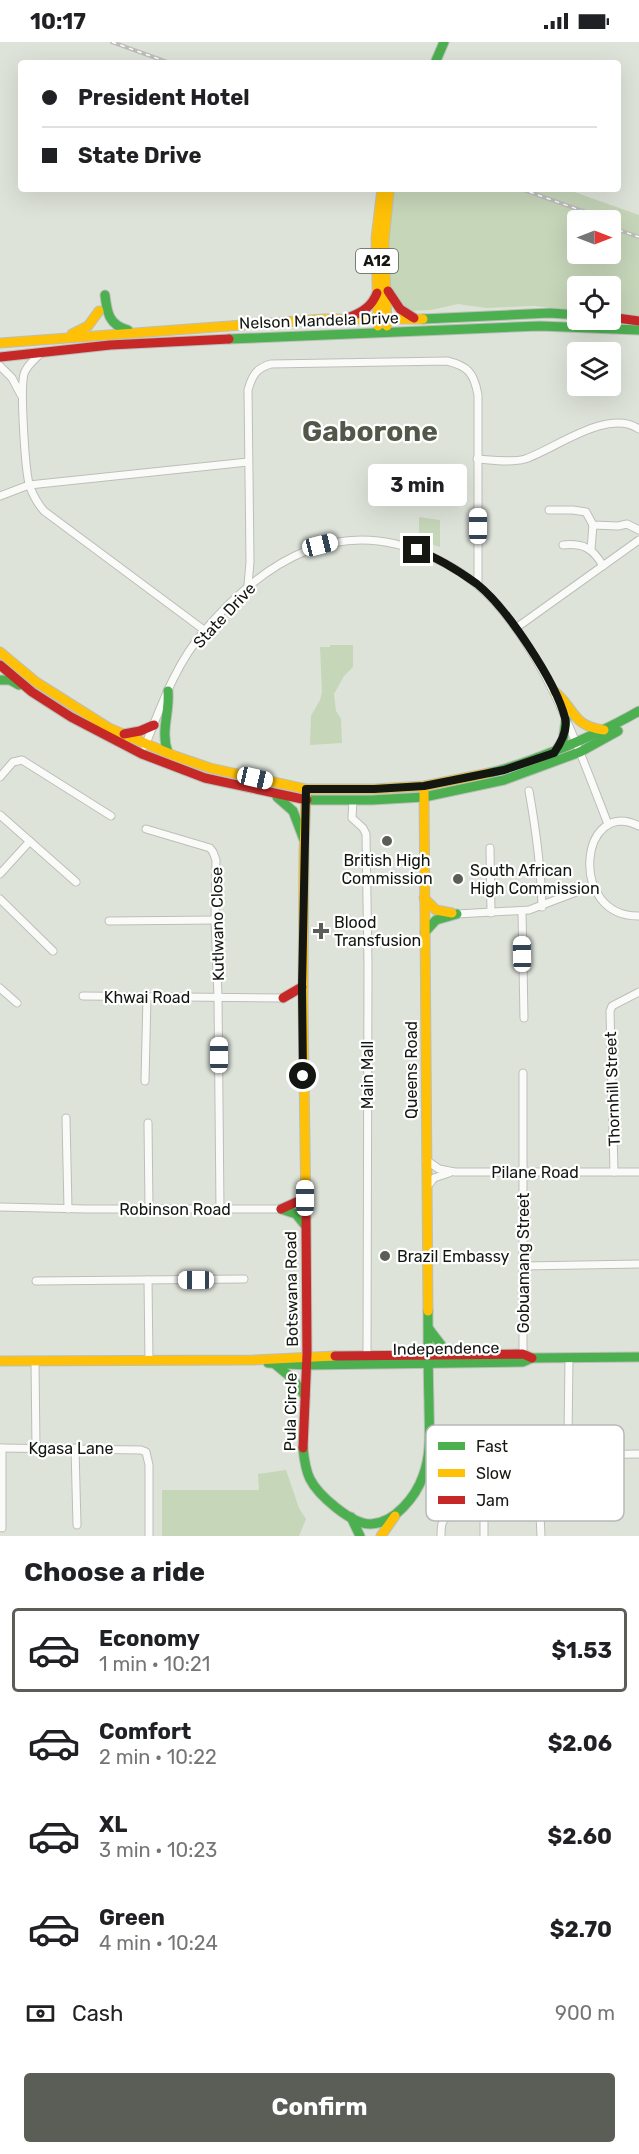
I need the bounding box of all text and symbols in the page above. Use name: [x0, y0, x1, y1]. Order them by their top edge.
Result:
text: 10:17: [30, 8, 86, 35]
text: President Hotel: [78, 84, 250, 111]
text: State Drive: [78, 142, 202, 169]
north arrow: [567, 210, 621, 264]
map controls: [567, 210, 621, 396]
road number: A12: [356, 249, 398, 273]
button: locate: [567, 276, 621, 330]
street label: Nelson Mandela Drive: [239, 308, 399, 333]
button: layers: [567, 342, 621, 396]
district label: Gaborone: [302, 415, 438, 448]
callout: 3 min: [368, 463, 466, 505]
text: 3 min: [390, 473, 445, 497]
car: [469, 508, 487, 544]
car: [300, 532, 340, 558]
route end: [403, 536, 430, 563]
street label: State Drive: [189, 579, 260, 652]
car: [235, 765, 275, 791]
marker: British High Commission: [380, 834, 394, 848]
place label: British High Commission: [341, 851, 433, 888]
place label: South African High Commission: [470, 861, 600, 898]
street label: Kutlwano Close: [207, 867, 228, 981]
marker: South African High Commission: [451, 872, 465, 886]
place label: Blood Transfusion: [334, 913, 421, 950]
marker: Blood Transfusion: [312, 922, 330, 940]
car: [513, 936, 531, 972]
street label: Khwai Road: [104, 988, 190, 1007]
street label: Queens Road: [402, 1021, 421, 1119]
street label: Thornhill Street: [601, 1031, 624, 1147]
car: [210, 1037, 228, 1073]
street label: Main Mall: [358, 1041, 377, 1109]
route start: [289, 1062, 316, 1089]
street label: Pilane Road: [491, 1163, 579, 1182]
car: [296, 1180, 314, 1216]
street label: Gobuamang Street: [514, 1193, 533, 1333]
street label: Robinson Road: [119, 1200, 231, 1219]
street label: Botswana Road: [281, 1231, 302, 1347]
place label: Brazil Embassy: [397, 1247, 510, 1266]
marker: Brazil Embassy: [378, 1249, 392, 1263]
car: [178, 1271, 214, 1289]
street label: Independence: [392, 1338, 500, 1359]
street label: Pula Circle: [280, 1372, 301, 1452]
legend: [426, 1425, 624, 1521]
text: Fast: [476, 1437, 508, 1456]
street label: Kgasa Lane: [29, 1439, 113, 1458]
text: Slow: [476, 1464, 512, 1483]
text: Jam: [476, 1491, 509, 1510]
text: Choose a ride: [24, 1556, 205, 1588]
icon: car: [27, 1623, 81, 1677]
text: Economy: [99, 1625, 200, 1652]
text: $1.53: [551, 1637, 612, 1664]
text: 1 min · 10:21: [99, 1652, 210, 1676]
icon: car: [27, 1716, 81, 1770]
text: Comfort: [99, 1718, 191, 1745]
text: $2.06: [548, 1730, 612, 1757]
text: 2 min · 10:22: [99, 1745, 217, 1769]
icon: car: [27, 1809, 81, 1863]
text: XL: [99, 1811, 127, 1838]
text: $2.60: [548, 1823, 612, 1850]
text: 3 min · 10:23: [99, 1838, 217, 1862]
icon: car: [27, 1902, 81, 1956]
text: Green: [99, 1904, 165, 1931]
text: $2.70: [550, 1916, 612, 1943]
text: 4 min · 10:24: [99, 1931, 218, 1955]
icon: cash: [24, 1997, 57, 2030]
text: Cash: [72, 2000, 123, 2027]
text: 900 m: [555, 2001, 615, 2025]
button: Confirm: [24, 2073, 615, 2142]

